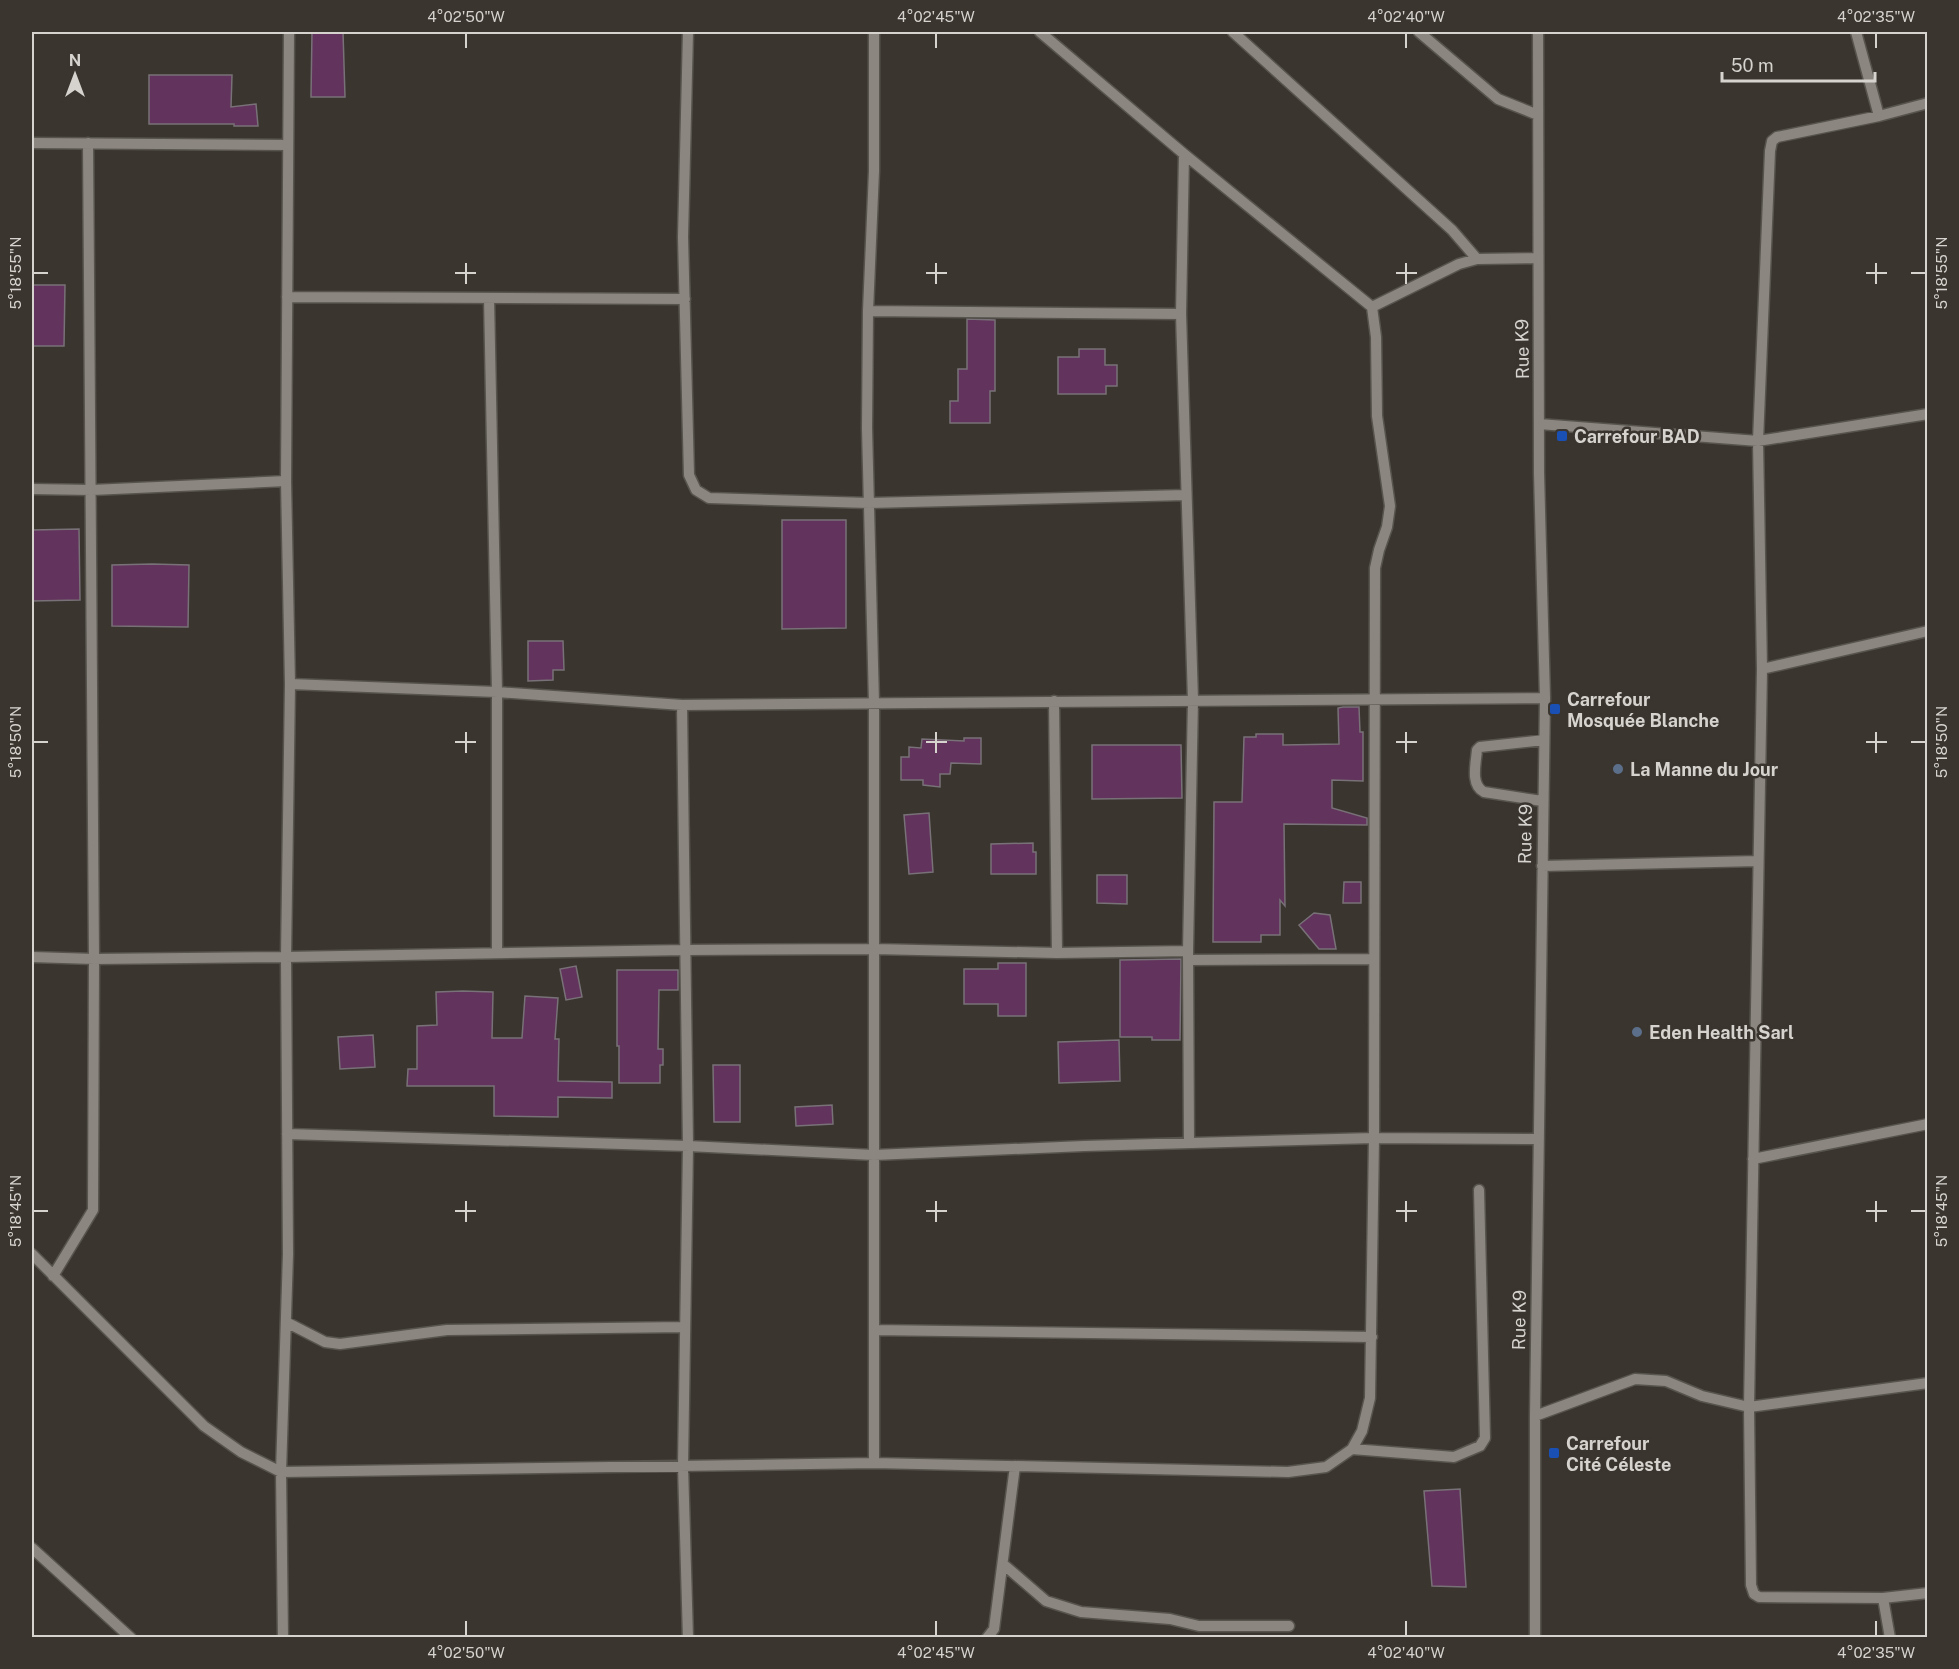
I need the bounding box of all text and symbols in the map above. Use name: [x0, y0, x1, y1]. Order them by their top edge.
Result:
text: 4°02'50"W: [427, 8, 505, 25]
text: 4°02'45"W: [897, 8, 975, 25]
text: 4°02'40"W: [1367, 8, 1445, 25]
text: 4°02'35"W: [1837, 8, 1915, 25]
north arrow: [45, 45, 105, 105]
scale bar: [1722, 45, 1875, 83]
text: N: [69, 51, 81, 70]
text: 50 m: [1731, 55, 1774, 76]
text: 5°18'55"N: [7, 237, 24, 310]
text: 5°18'55"N: [1933, 237, 1950, 310]
street label: Rue K9: [1511, 319, 1533, 379]
place label: Carrefour BAD: [1574, 426, 1700, 447]
marker: Carrefour BAD: [1555, 429, 1569, 443]
place label: Carrefour Mosquée Blanche: [1567, 689, 1719, 731]
marker: Carrefour Mosquée Blanche: [1548, 702, 1562, 716]
text: 5°18'50"N: [7, 706, 24, 778]
text: 5°18'50"N: [1933, 706, 1950, 778]
place label: La Manne du Jour: [1630, 759, 1779, 780]
marker: La Manne du Jour: [1611, 762, 1625, 776]
street label: Rue K9: [1514, 804, 1536, 864]
place label: Eden Health Sarl: [1649, 1022, 1794, 1043]
marker: Eden Health Sarl: [1630, 1025, 1644, 1039]
text: 5°18'45"N: [7, 1175, 24, 1247]
text: 5°18'45"N: [1933, 1175, 1950, 1247]
street label: Rue K9: [1508, 1290, 1530, 1350]
place label: Carrefour Cité Céleste: [1566, 1433, 1671, 1475]
marker: Carrefour Cité Céleste: [1547, 1446, 1561, 1460]
text: 4°02'50"W: [427, 1644, 505, 1661]
text: 4°02'45"W: [897, 1644, 975, 1661]
text: 4°02'40"W: [1367, 1644, 1445, 1661]
text: 4°02'35"W: [1837, 1644, 1915, 1661]

